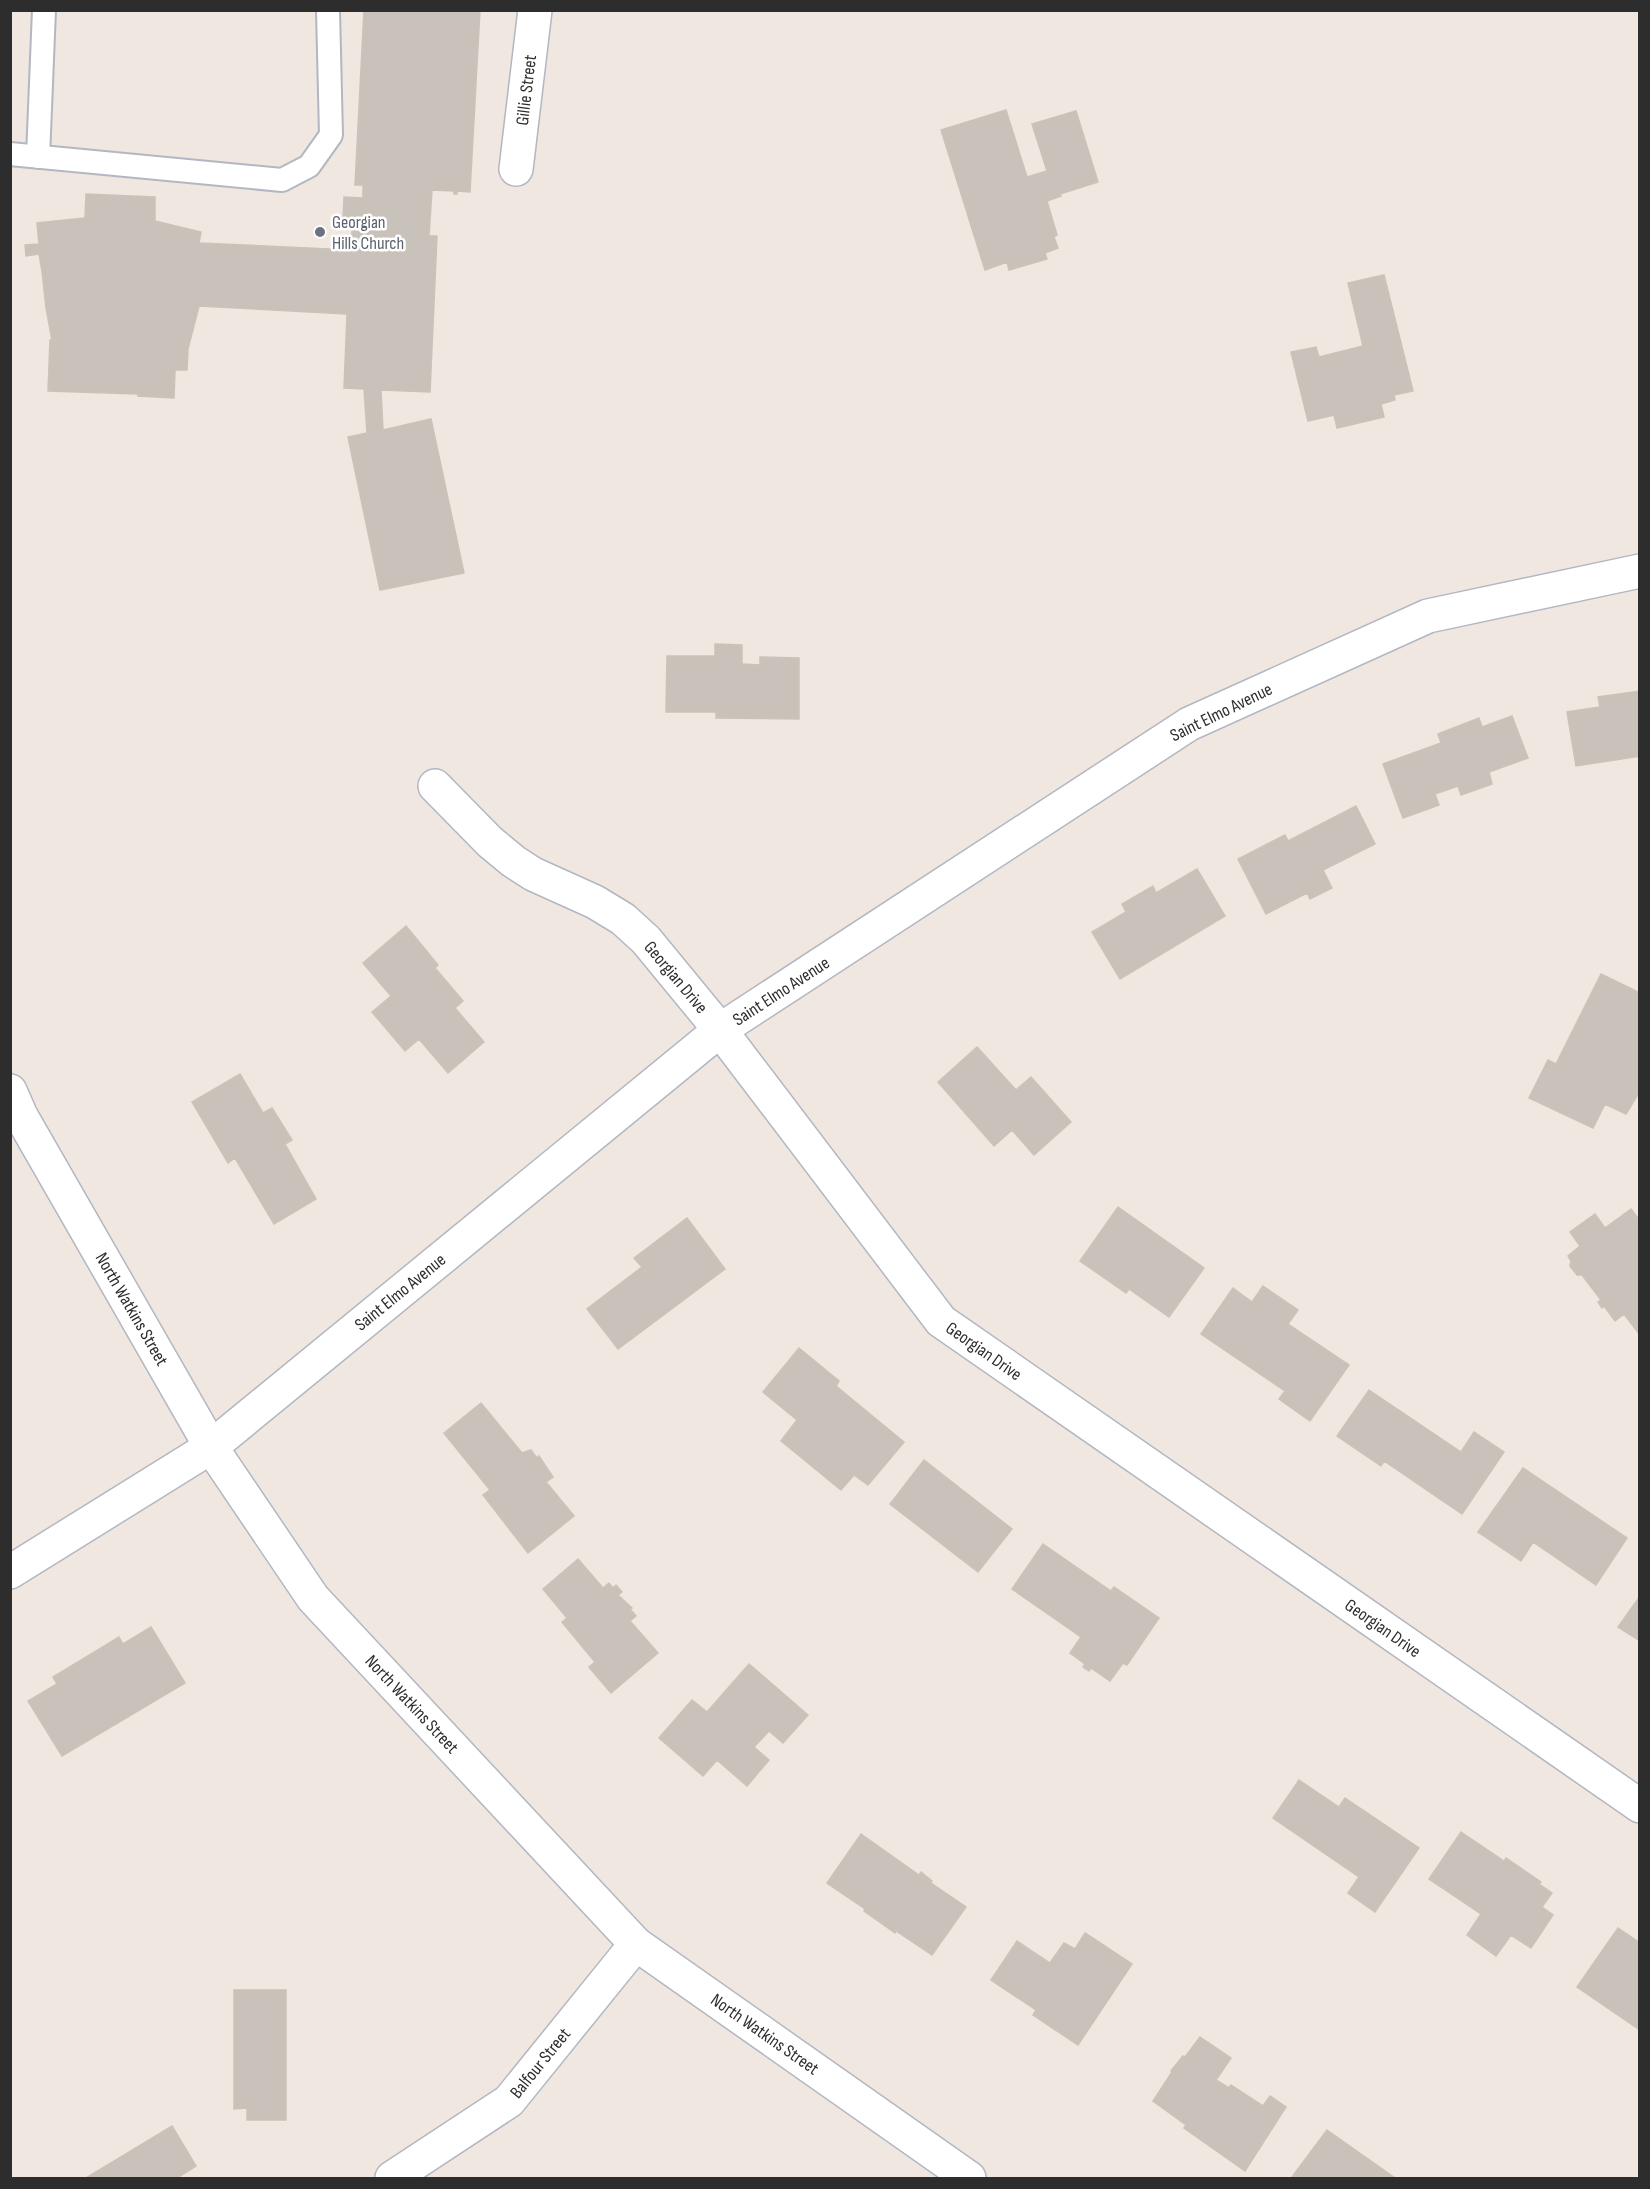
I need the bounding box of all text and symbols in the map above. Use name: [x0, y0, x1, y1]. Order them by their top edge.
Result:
street label: Gillie Street: [512, 53, 541, 127]
place label: Georgian Hills Church: [332, 212, 404, 254]
marker: Georgian Hills Church: [313, 225, 327, 239]
street label: Saint Elmo Avenue: [1167, 679, 1276, 746]
street label: Georgian Drive: [639, 937, 712, 1018]
street label: Saint Elmo Avenue: [729, 952, 833, 1030]
street label: North Watkins Street: [91, 1249, 173, 1370]
street label: Saint Elmo Avenue: [351, 1249, 450, 1335]
street label: Georgian Drive: [942, 1318, 1026, 1385]
street label: Georgian Drive: [1341, 1595, 1425, 1662]
street label: North Watkins Street: [361, 1651, 463, 1758]
street label: North Watkins Street: [707, 1989, 823, 2080]
street label: Balfour Street: [506, 2024, 575, 2103]

